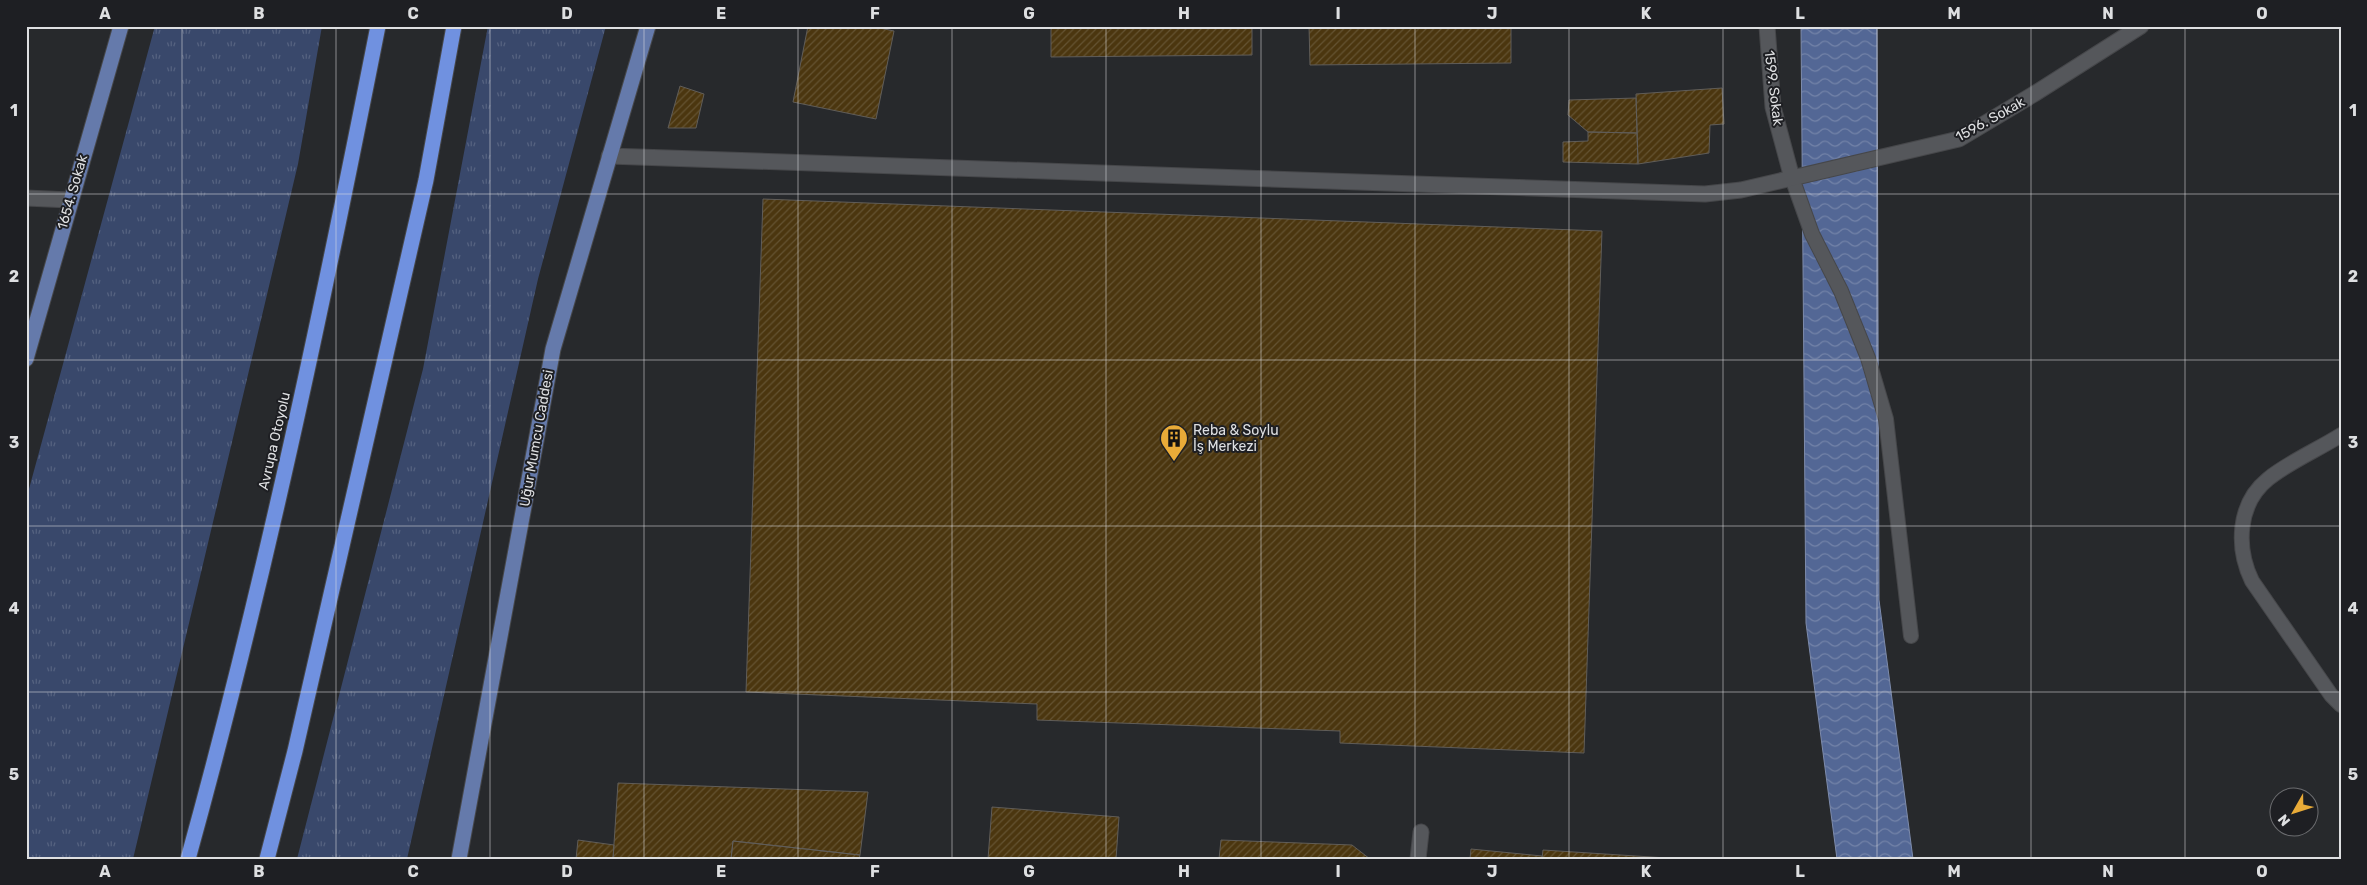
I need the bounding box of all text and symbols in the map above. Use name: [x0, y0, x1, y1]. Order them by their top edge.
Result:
text: A: [99, 4, 111, 23]
text: B: [253, 4, 265, 23]
text: C: [407, 4, 419, 23]
text: D: [561, 4, 573, 23]
text: E: [716, 4, 726, 23]
text: F: [870, 4, 880, 23]
text: G: [1023, 4, 1035, 23]
text: H: [1178, 4, 1190, 23]
text: I: [1335, 4, 1341, 23]
text: J: [1487, 4, 1497, 23]
text: K: [1641, 4, 1652, 23]
text: L: [1795, 4, 1805, 23]
text: M: [1947, 4, 1961, 23]
text: N: [2102, 4, 2114, 23]
text: O: [2256, 4, 2268, 23]
street label: 1599. Sokak: [1760, 49, 1787, 127]
street label: 1596. Sokak: [1953, 93, 2029, 145]
text: 1: [10, 101, 18, 120]
text: 1: [2349, 101, 2357, 120]
street label: 1654. Sokak: [54, 152, 91, 231]
text: 2: [9, 267, 19, 286]
text: 2: [2348, 267, 2358, 286]
street label: Uğur Mumcu Caddesi: [516, 368, 557, 508]
street label: Avrupa Otoyolu: [255, 390, 294, 492]
place label: Reba & Soylu İş Merkezi: [1193, 422, 1279, 455]
building icon: Reba & Soylu İş Merkezi: [1159, 423, 1189, 462]
text: 3: [9, 433, 19, 452]
text: 3: [2348, 433, 2358, 452]
text: 4: [9, 599, 20, 618]
text: 4: [2348, 599, 2359, 618]
text: 5: [9, 765, 19, 784]
text: 5: [2348, 765, 2358, 784]
north arrow: [2270, 788, 2320, 838]
text: N: [2275, 811, 2294, 829]
text: A: [99, 862, 111, 881]
text: B: [253, 862, 265, 881]
text: C: [407, 862, 419, 881]
text: D: [561, 862, 573, 881]
text: E: [716, 862, 726, 881]
text: F: [870, 862, 880, 881]
text: G: [1023, 862, 1035, 881]
text: H: [1178, 862, 1190, 881]
text: I: [1335, 862, 1341, 881]
text: J: [1487, 862, 1497, 881]
text: K: [1641, 862, 1652, 881]
text: L: [1795, 862, 1805, 881]
text: M: [1947, 862, 1961, 881]
text: N: [2102, 862, 2114, 881]
text: O: [2256, 862, 2268, 881]

